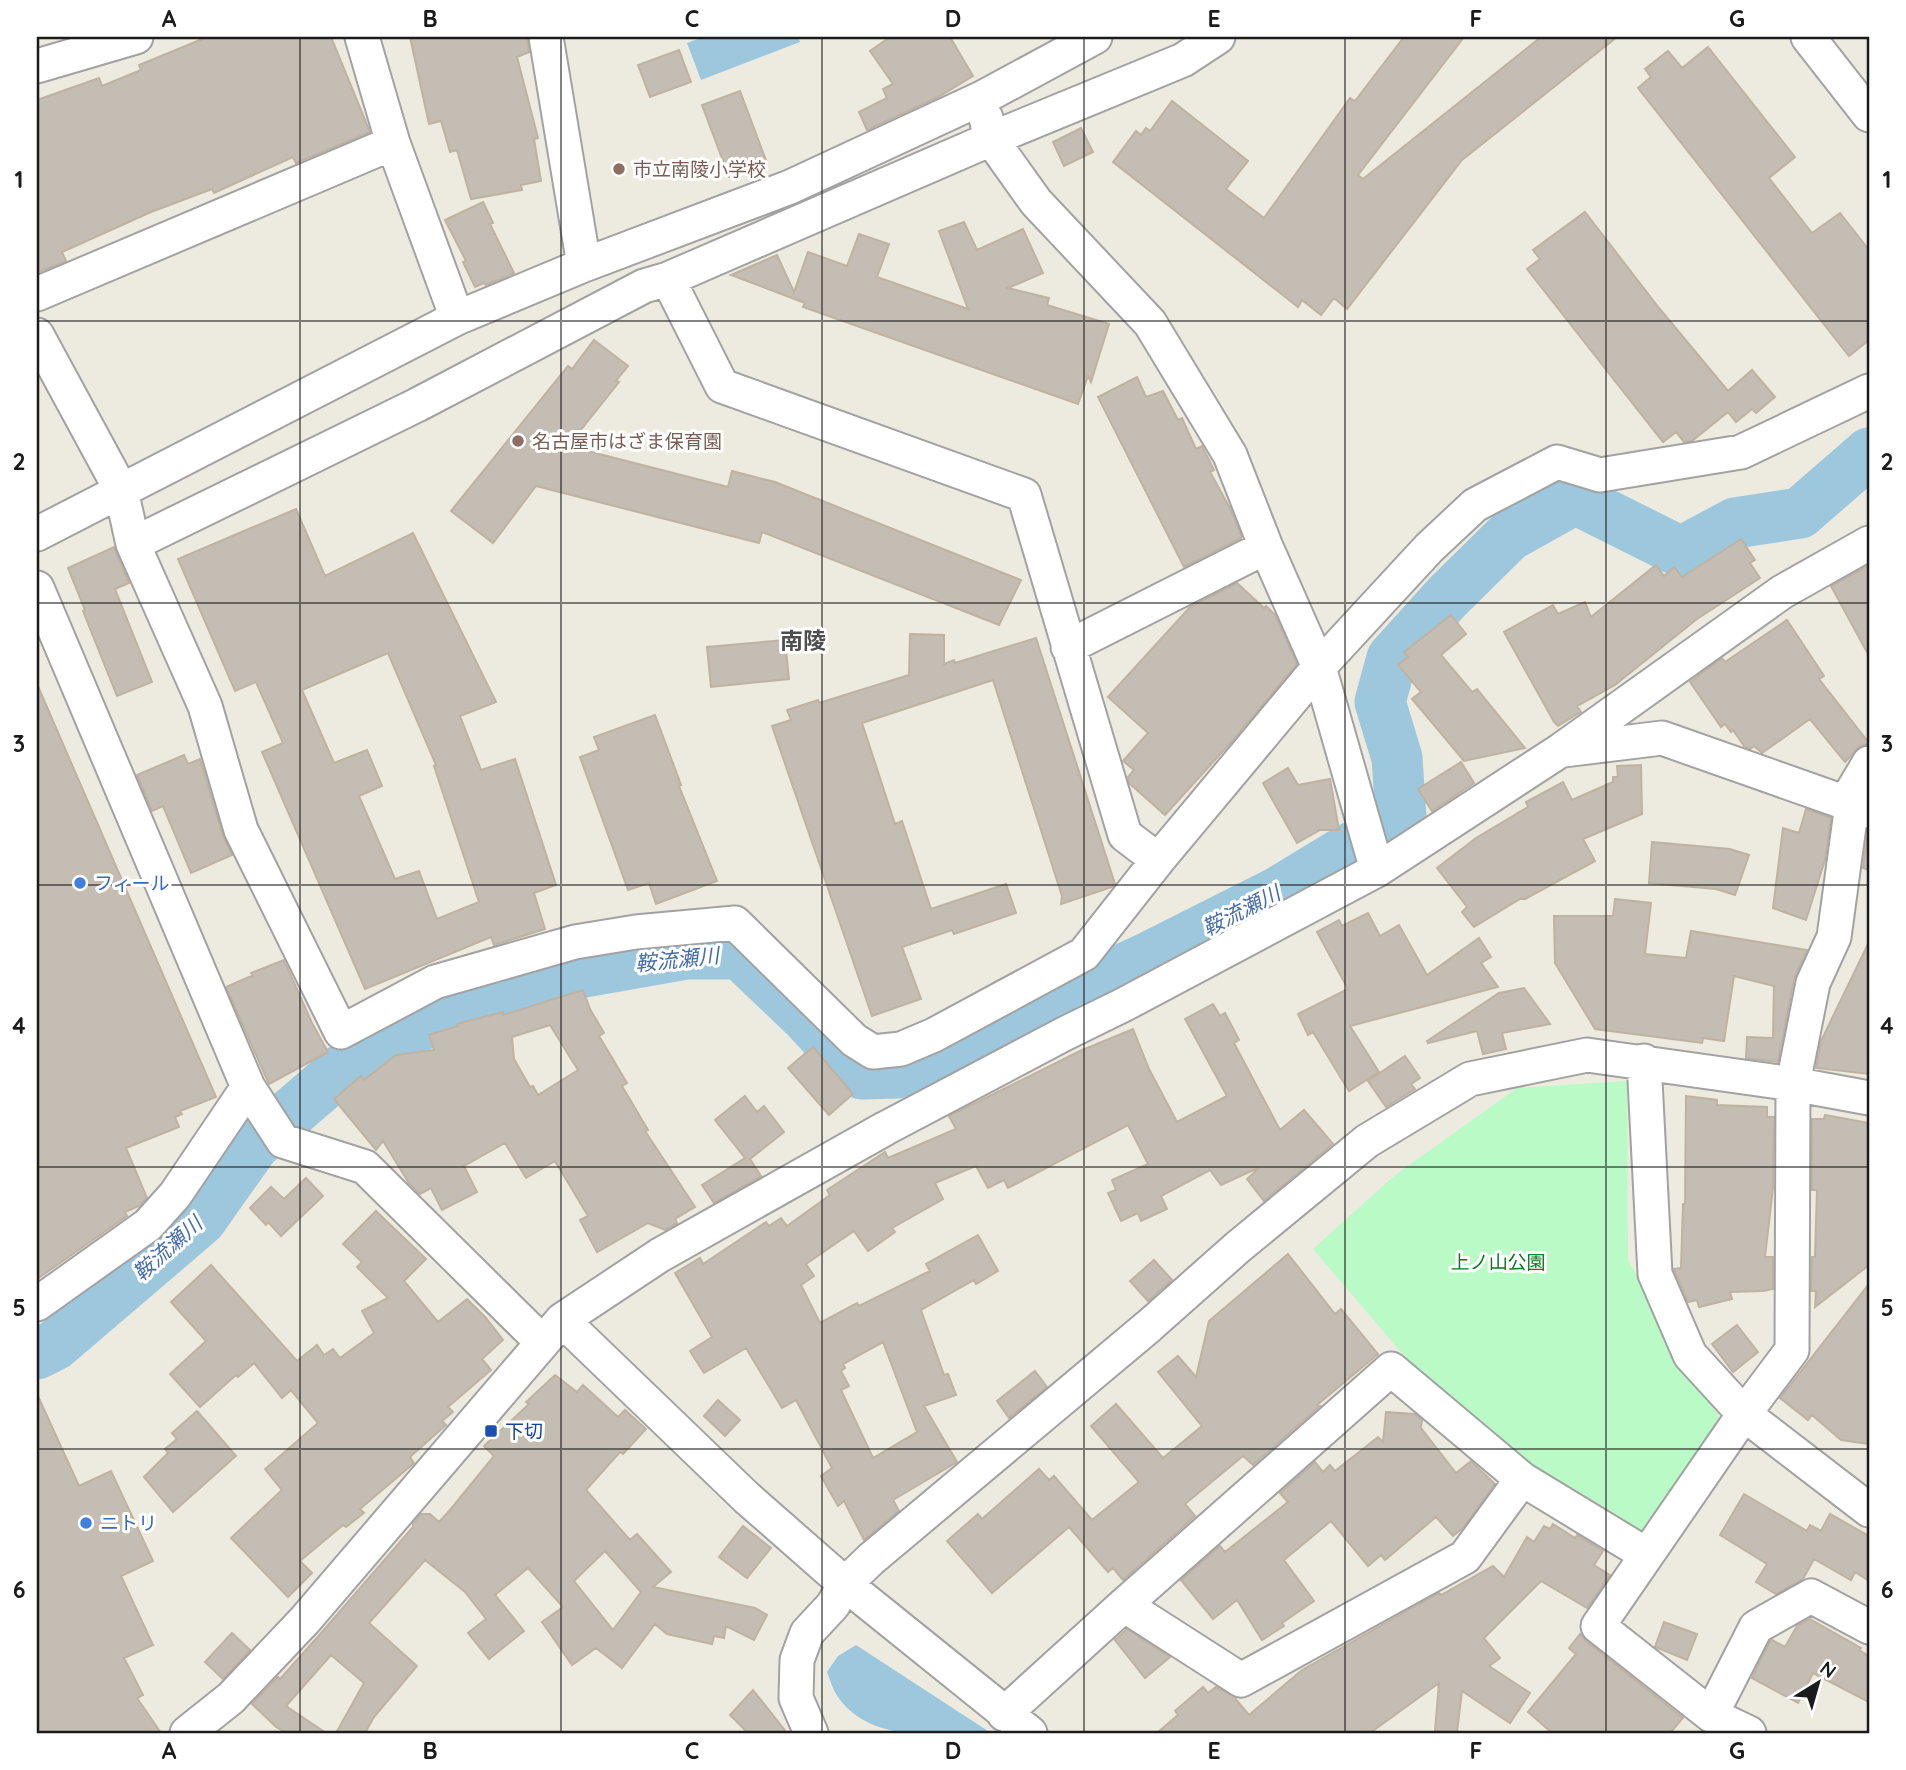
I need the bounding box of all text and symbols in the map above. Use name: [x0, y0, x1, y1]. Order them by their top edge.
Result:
text: A: [162, 4, 177, 33]
text: B: [422, 4, 438, 33]
text: C: [685, 4, 699, 33]
text: D: [945, 4, 961, 33]
text: E: [1207, 4, 1221, 33]
text: F: [1470, 4, 1482, 33]
text: G: [1729, 4, 1745, 33]
place label: 市立南陵小学校: [633, 157, 766, 181]
marker: 市立南陵小学校: [611, 161, 627, 177]
text: 1: [15, 165, 23, 194]
text: 1: [1883, 165, 1891, 194]
place label: 名古屋市はざま保育園: [532, 429, 722, 453]
marker: 名古屋市はざま保育園: [510, 433, 526, 449]
text: 2: [12, 447, 26, 476]
text: 2: [1880, 447, 1894, 476]
district label: 南陵: [780, 626, 826, 655]
text: 3: [13, 729, 25, 758]
text: 3: [1881, 729, 1893, 758]
place label: フィール: [94, 871, 170, 895]
marker: フィール: [72, 875, 88, 891]
water label: 鞍流瀬川: [1198, 878, 1286, 941]
water label: 鞍流瀬川: [634, 941, 722, 976]
text: 4: [12, 1011, 26, 1040]
text: 4: [1880, 1011, 1894, 1040]
water label: 鞍流瀬川: [127, 1209, 208, 1286]
park label: 上ノ山公園: [1450, 1250, 1546, 1274]
text: 5: [12, 1293, 26, 1322]
text: 5: [1880, 1293, 1894, 1322]
place label: 下切: [505, 1419, 543, 1443]
marker: 下切: [483, 1423, 499, 1439]
place label: ニトリ: [100, 1511, 157, 1535]
marker: ニトリ: [78, 1515, 94, 1531]
text: 6: [13, 1575, 25, 1604]
text: 6: [1881, 1575, 1893, 1604]
north arrow: [1784, 1648, 1854, 1718]
text: N: [1815, 1656, 1841, 1683]
text: A: [162, 1736, 177, 1765]
text: B: [422, 1736, 438, 1765]
text: C: [685, 1736, 699, 1765]
text: D: [945, 1736, 961, 1765]
text: E: [1207, 1736, 1221, 1765]
text: F: [1470, 1736, 1482, 1765]
text: G: [1729, 1736, 1745, 1765]

